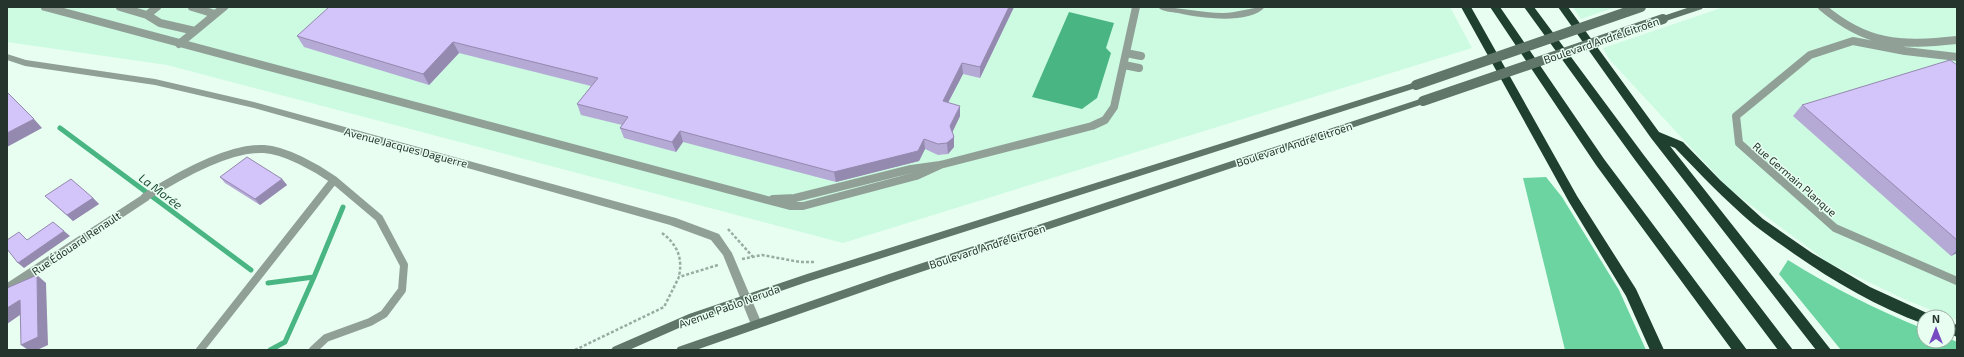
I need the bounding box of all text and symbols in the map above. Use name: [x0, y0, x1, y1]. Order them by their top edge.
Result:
street label: Boulevard André Citroën: [1542, 14, 1660, 66]
street label: Boulevard André Citroën: [1234, 119, 1354, 169]
street label: Avenue Jacques Daguerre: [343, 124, 469, 170]
street label: Rue Germain Planque: [1751, 139, 1840, 219]
water label: La Morée: [137, 170, 186, 212]
street label: Rue Édouard Renault: [29, 208, 123, 278]
street label: Boulevard André Citroën: [927, 221, 1047, 271]
street label: Avenue Pablo Neruda: [677, 282, 781, 330]
north arrow: [1916, 309, 1956, 349]
text: N: [1932, 312, 1940, 325]

